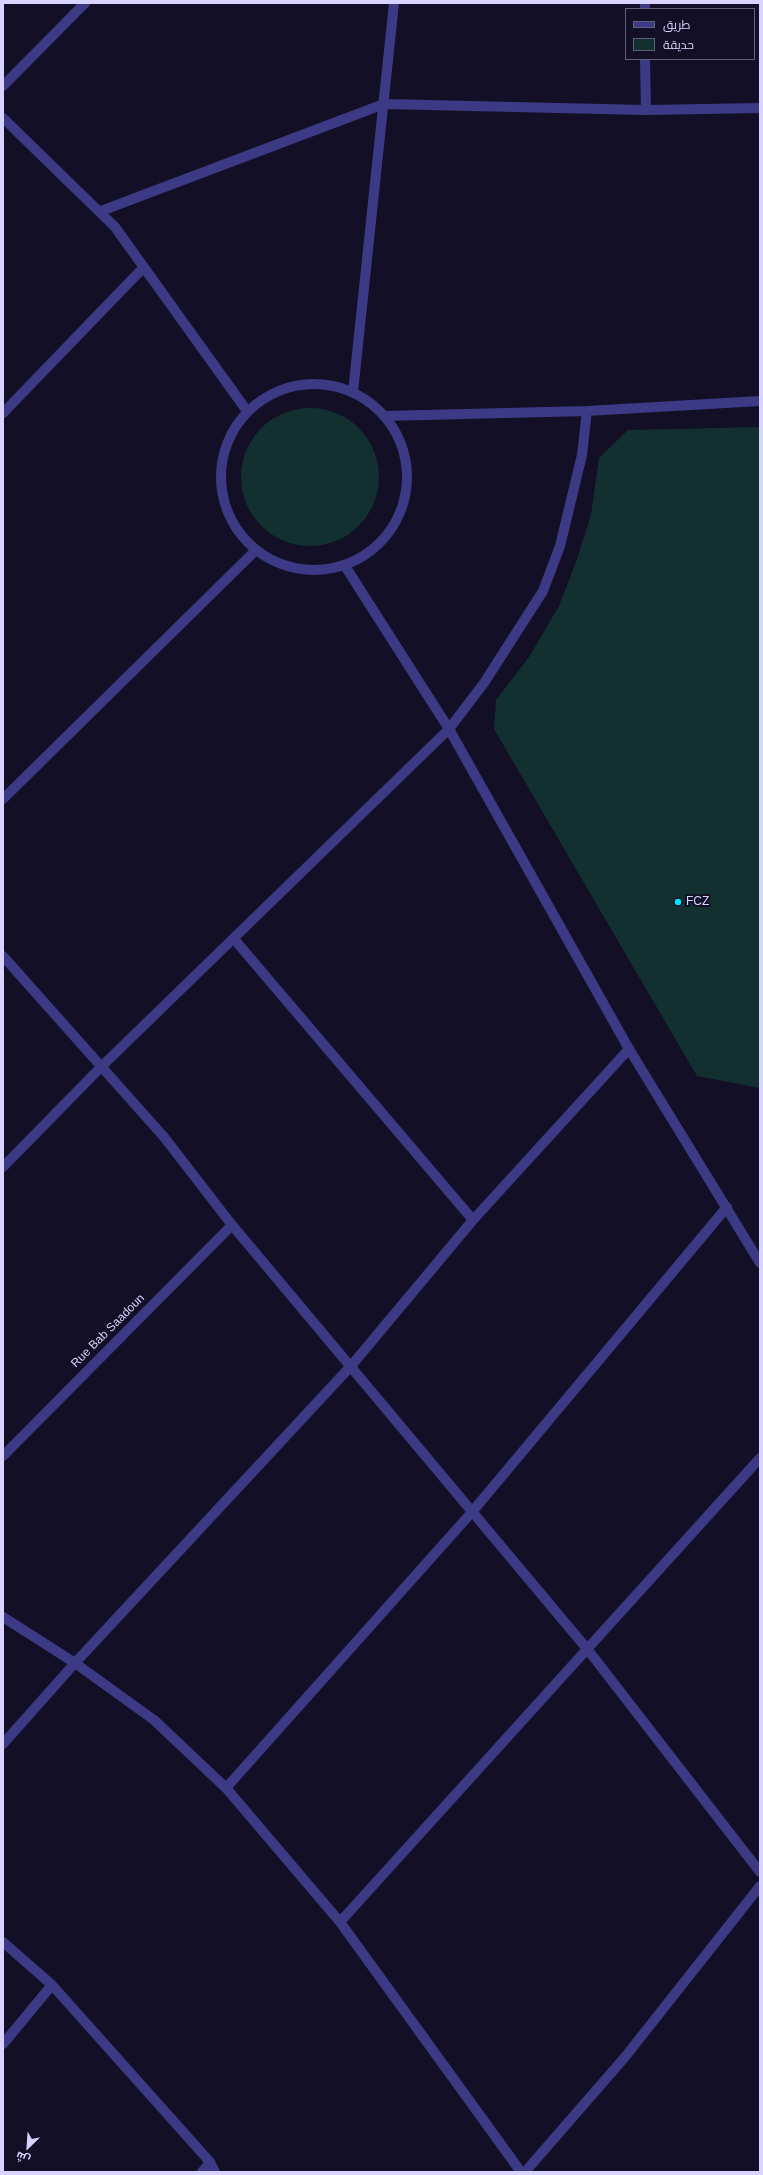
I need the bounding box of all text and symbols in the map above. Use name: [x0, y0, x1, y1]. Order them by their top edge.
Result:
legend: [625, 8, 755, 60]
text: طريق: [663, 18, 690, 32]
text: حديقة: [663, 38, 694, 52]
place label: FCZ: [686, 895, 709, 909]
marker: FCZ: [673, 897, 683, 907]
street label: Rue Bab Saadoun: [68, 1291, 148, 1371]
north arrow: [8, 2127, 48, 2167]
text: ش: [14, 2149, 32, 2166]

